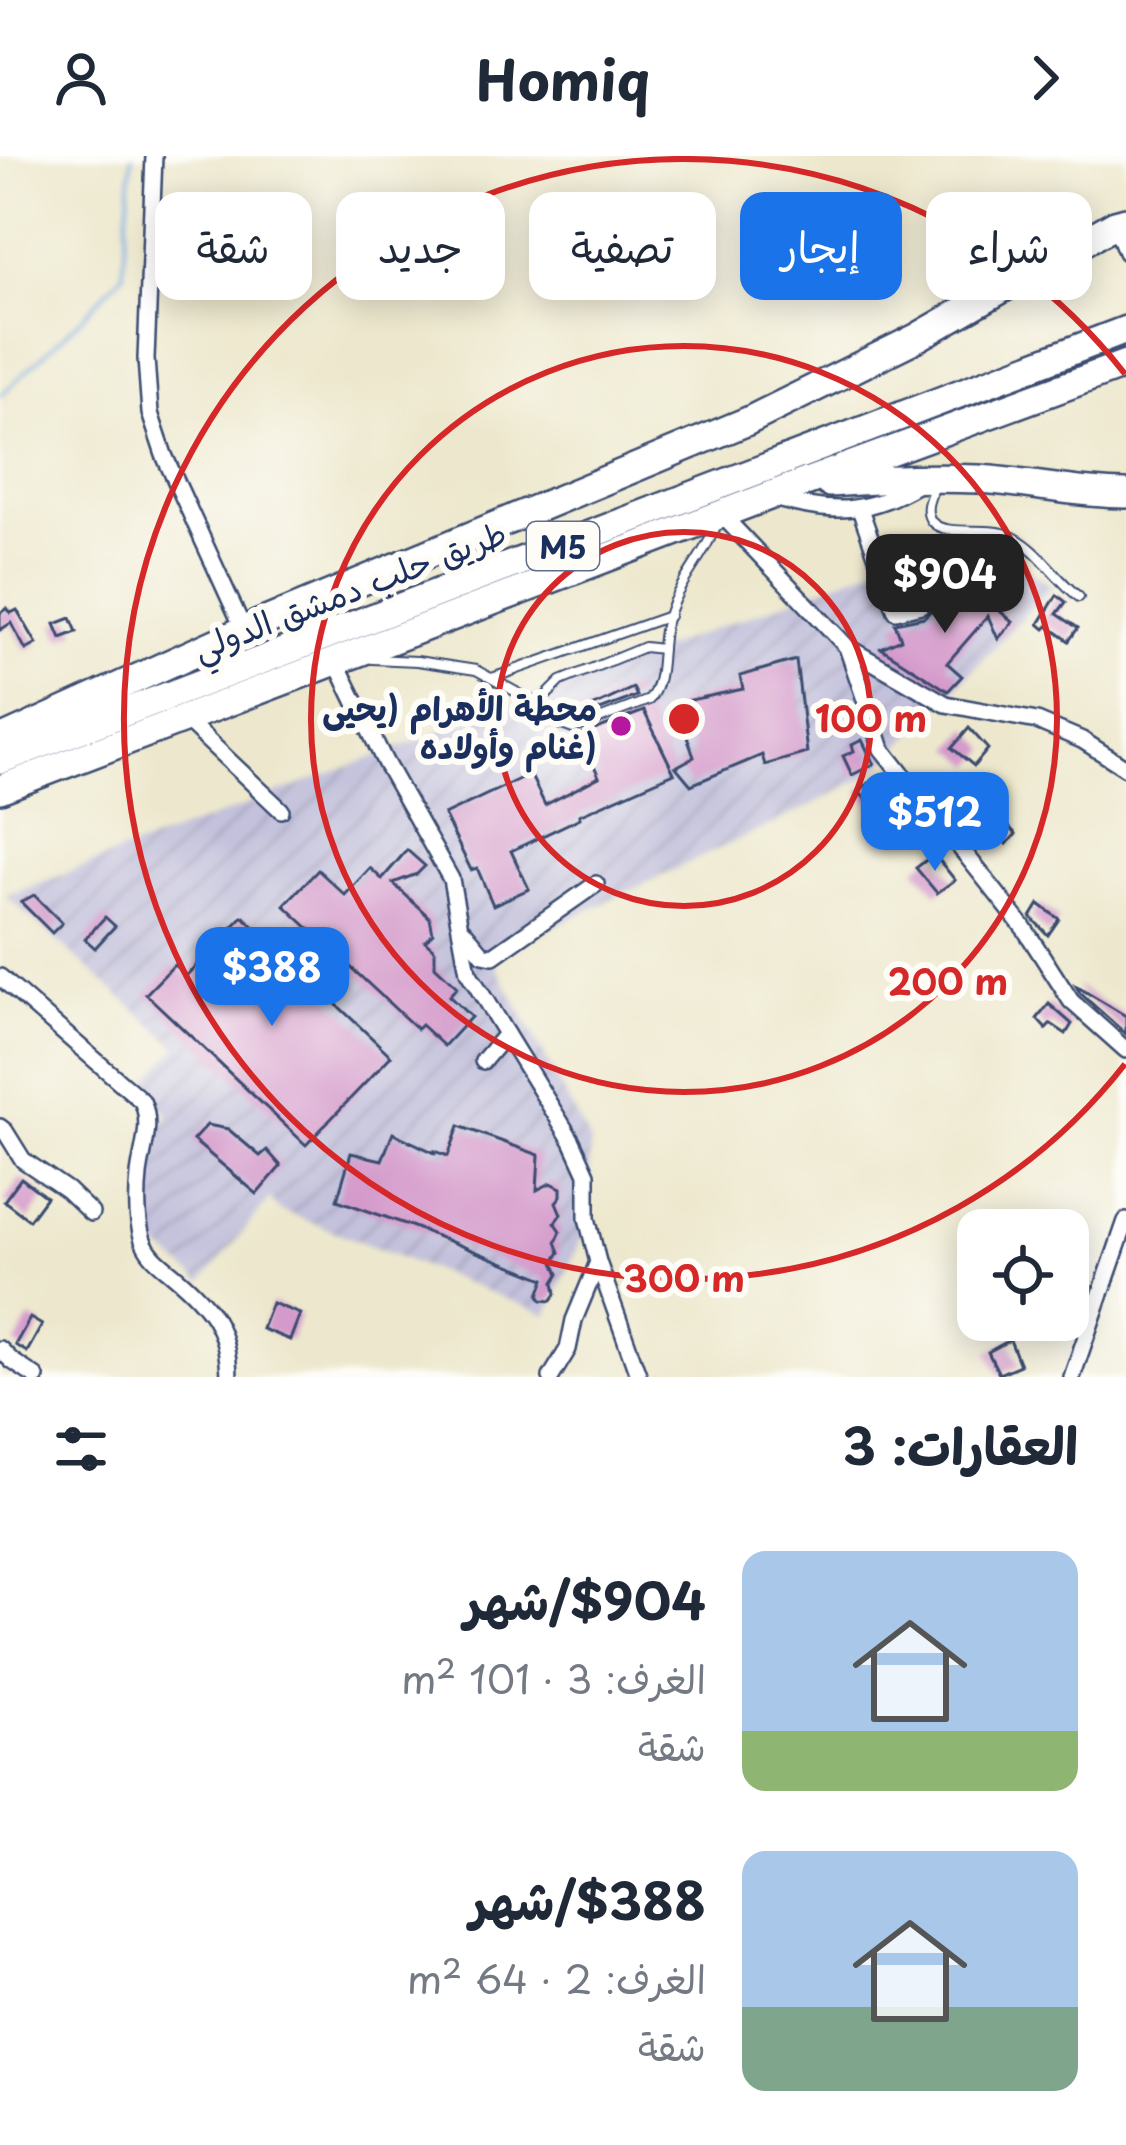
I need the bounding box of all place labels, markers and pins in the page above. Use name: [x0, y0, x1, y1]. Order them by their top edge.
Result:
pin: $904: [874, 534, 1016, 636]
place label: محطة الأهرام (يحيى غنام وأولاده): [322, 682, 597, 773]
centre of rings: [663, 698, 705, 740]
marker: محطة الأهرام (يحيى غنام وأولاده): [608, 713, 634, 739]
pin: $512: [864, 772, 1006, 874]
pin: $388: [201, 927, 343, 1029]

